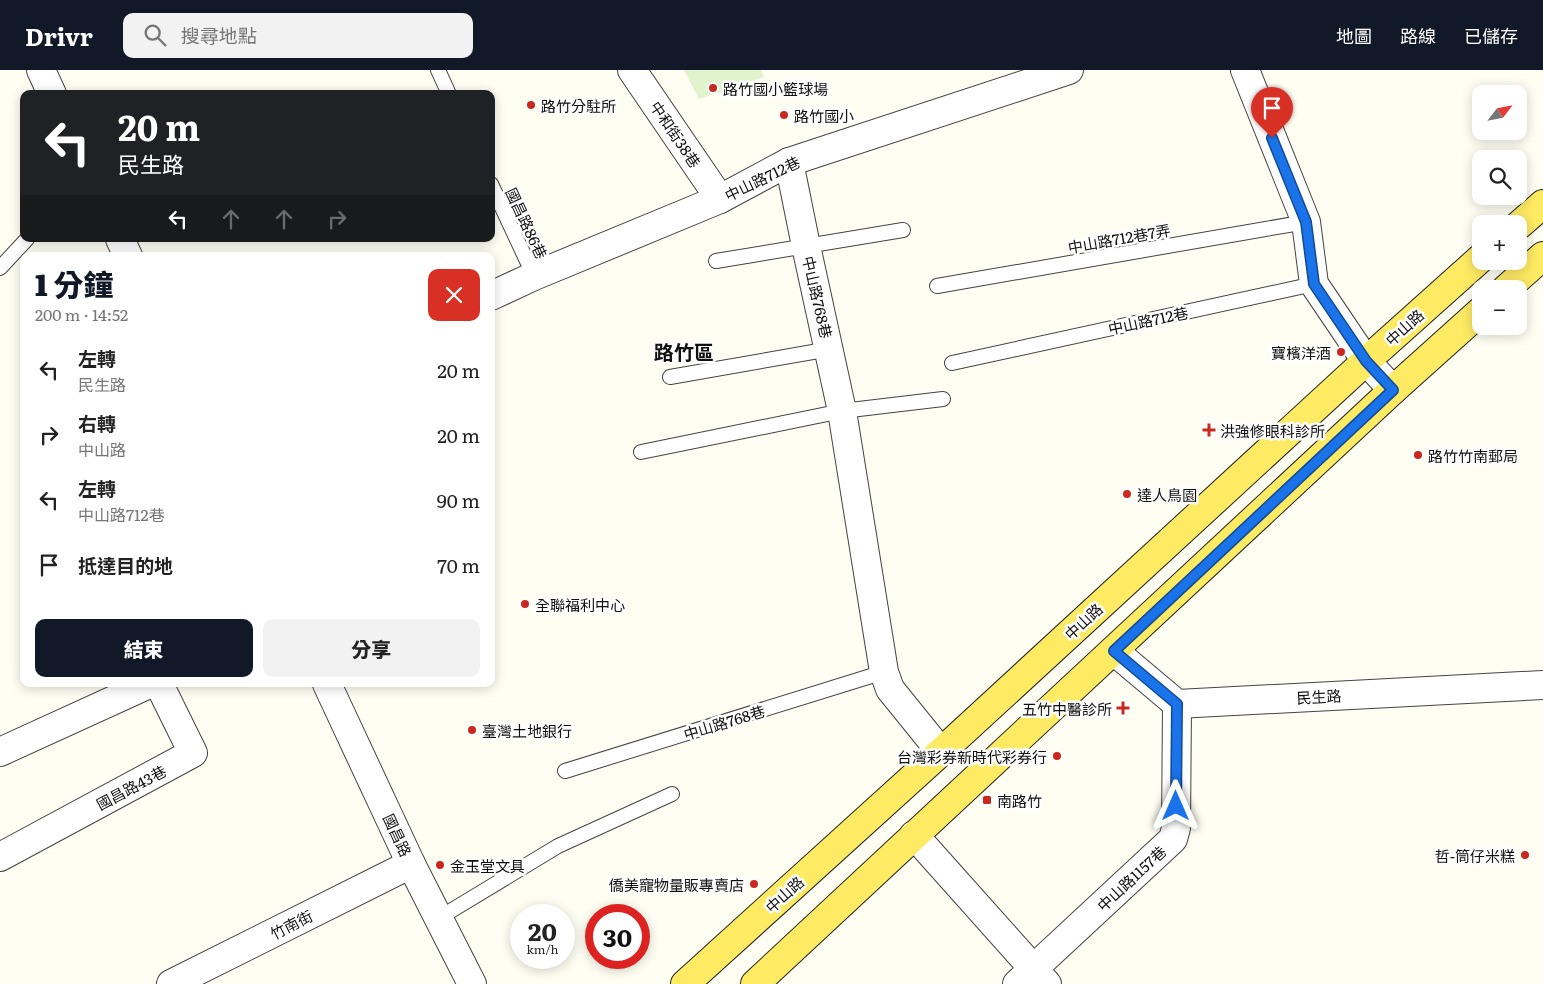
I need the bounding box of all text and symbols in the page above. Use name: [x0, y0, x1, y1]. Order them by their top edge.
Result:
search box: [123, 13, 473, 58]
text: Drivr: [25, 18, 93, 53]
icon: search: [141, 21, 169, 49]
text: 搜尋地點: [181, 21, 257, 49]
text: 地圖: [1336, 22, 1372, 49]
text: 路線: [1400, 22, 1436, 49]
text: 已儲存: [1464, 22, 1518, 49]
place label: 路竹國小籃球場: [723, 77, 828, 100]
marker: 路竹國小籃球場: [707, 82, 719, 94]
north arrow: [1472, 85, 1528, 140]
map controls: [1472, 85, 1527, 335]
pin: [1251, 87, 1293, 138]
place label: 路竹分駐所: [541, 94, 616, 117]
icon: arrive: [1258, 94, 1286, 122]
street label: 中和街38巷: [645, 96, 707, 172]
marker: 路竹分駐所: [525, 99, 537, 111]
text: 20 m: [118, 100, 200, 152]
place label: 路竹國小: [794, 104, 854, 127]
marker: 路竹國小: [778, 109, 790, 121]
icon: left: [35, 110, 100, 175]
text: 民生路: [118, 147, 184, 180]
street label: 中山路712巷: [720, 150, 804, 206]
button: search: [1472, 150, 1527, 205]
street label: 國昌路86巷: [500, 184, 554, 262]
icon: left: [164, 205, 192, 233]
icon: ahead: [217, 205, 245, 233]
icon: ahead: [270, 205, 298, 233]
icon: right: [323, 205, 351, 233]
button: +: [1472, 215, 1527, 270]
street label: 中山路712巷7弄: [1066, 218, 1172, 258]
street label: 中山路768巷: [797, 254, 839, 340]
text: 1 分鐘: [35, 261, 114, 305]
button: close: [428, 269, 480, 321]
button: −: [1472, 280, 1527, 335]
street label: 中山路712巷: [1106, 300, 1190, 340]
text: 200 m · 14:52: [35, 302, 128, 326]
street label: 中山路: [1380, 303, 1428, 351]
district label: 路竹區: [654, 336, 714, 366]
place label: 寶檳洋酒: [1271, 341, 1331, 364]
text: 左轉: [78, 344, 116, 372]
marker: 寶檳洋酒: [1335, 346, 1347, 358]
icon: left: [35, 356, 63, 384]
text: 20 m: [437, 356, 480, 384]
text: 民生路: [78, 372, 126, 396]
text: 右轉: [78, 409, 116, 437]
place label: 洪強修眼科診所: [1220, 419, 1325, 442]
icon: right: [35, 421, 63, 449]
text: 20 m: [437, 421, 480, 449]
marker: 洪強修眼科診所: [1202, 423, 1216, 437]
text: 中山路: [78, 437, 126, 461]
place label: 路竹竹南郵局: [1428, 444, 1518, 467]
marker: 路竹竹南郵局: [1412, 449, 1424, 461]
text: 左轉: [78, 474, 116, 502]
place label: 達人鳥園: [1137, 483, 1197, 506]
icon: left: [35, 486, 63, 514]
text: 90 m: [437, 486, 480, 514]
marker: 達人鳥園: [1121, 488, 1133, 500]
text: 中山路712巷: [78, 502, 165, 526]
icon: arrive: [35, 551, 63, 579]
text: 抵達目的地: [78, 551, 173, 579]
text: 70 m: [437, 551, 480, 579]
place label: 全聯福利中心: [535, 593, 625, 616]
street label: 中山路: [1059, 597, 1107, 645]
marker: 全聯福利中心: [519, 598, 531, 610]
button: 結束: [35, 619, 253, 677]
button: 分享: [263, 619, 480, 677]
street label: 民生路: [1296, 683, 1342, 709]
place label: 五竹中醫診所: [1022, 697, 1112, 720]
street label: 中山路768巷: [681, 699, 767, 745]
marker: 五竹中醫診所: [1116, 701, 1130, 715]
place label: 臺灣土地銀行: [482, 719, 572, 742]
marker: 臺灣土地銀行: [466, 724, 478, 736]
place label: 台灣彩券新時代彩券行: [897, 745, 1047, 768]
marker: 台灣彩券新時代彩券行: [1051, 750, 1063, 762]
street label: 國昌路43巷: [92, 759, 170, 815]
position arrow: [1149, 779, 1201, 831]
place label: 南路竹: [997, 789, 1042, 812]
marker: 南路竹: [981, 794, 993, 806]
street label: 國昌路: [378, 810, 418, 860]
street label: 中山路1157巷: [1091, 840, 1171, 916]
place label: 哲-筒仔米糕: [1435, 844, 1515, 867]
marker: 哲-筒仔米糕: [1519, 849, 1531, 861]
place label: 金玉堂文具: [450, 854, 525, 877]
marker: 金玉堂文具: [434, 859, 446, 871]
street label: 中山路: [760, 870, 808, 918]
place label: 僑美寵物量販專賣店: [609, 873, 744, 896]
marker: 僑美寵物量販專賣店: [748, 878, 760, 890]
street label: 竹南街: [266, 904, 316, 944]
speed limit sign: 30: [585, 904, 650, 969]
text: 20: [528, 912, 557, 949]
text: km/h: [527, 940, 558, 958]

